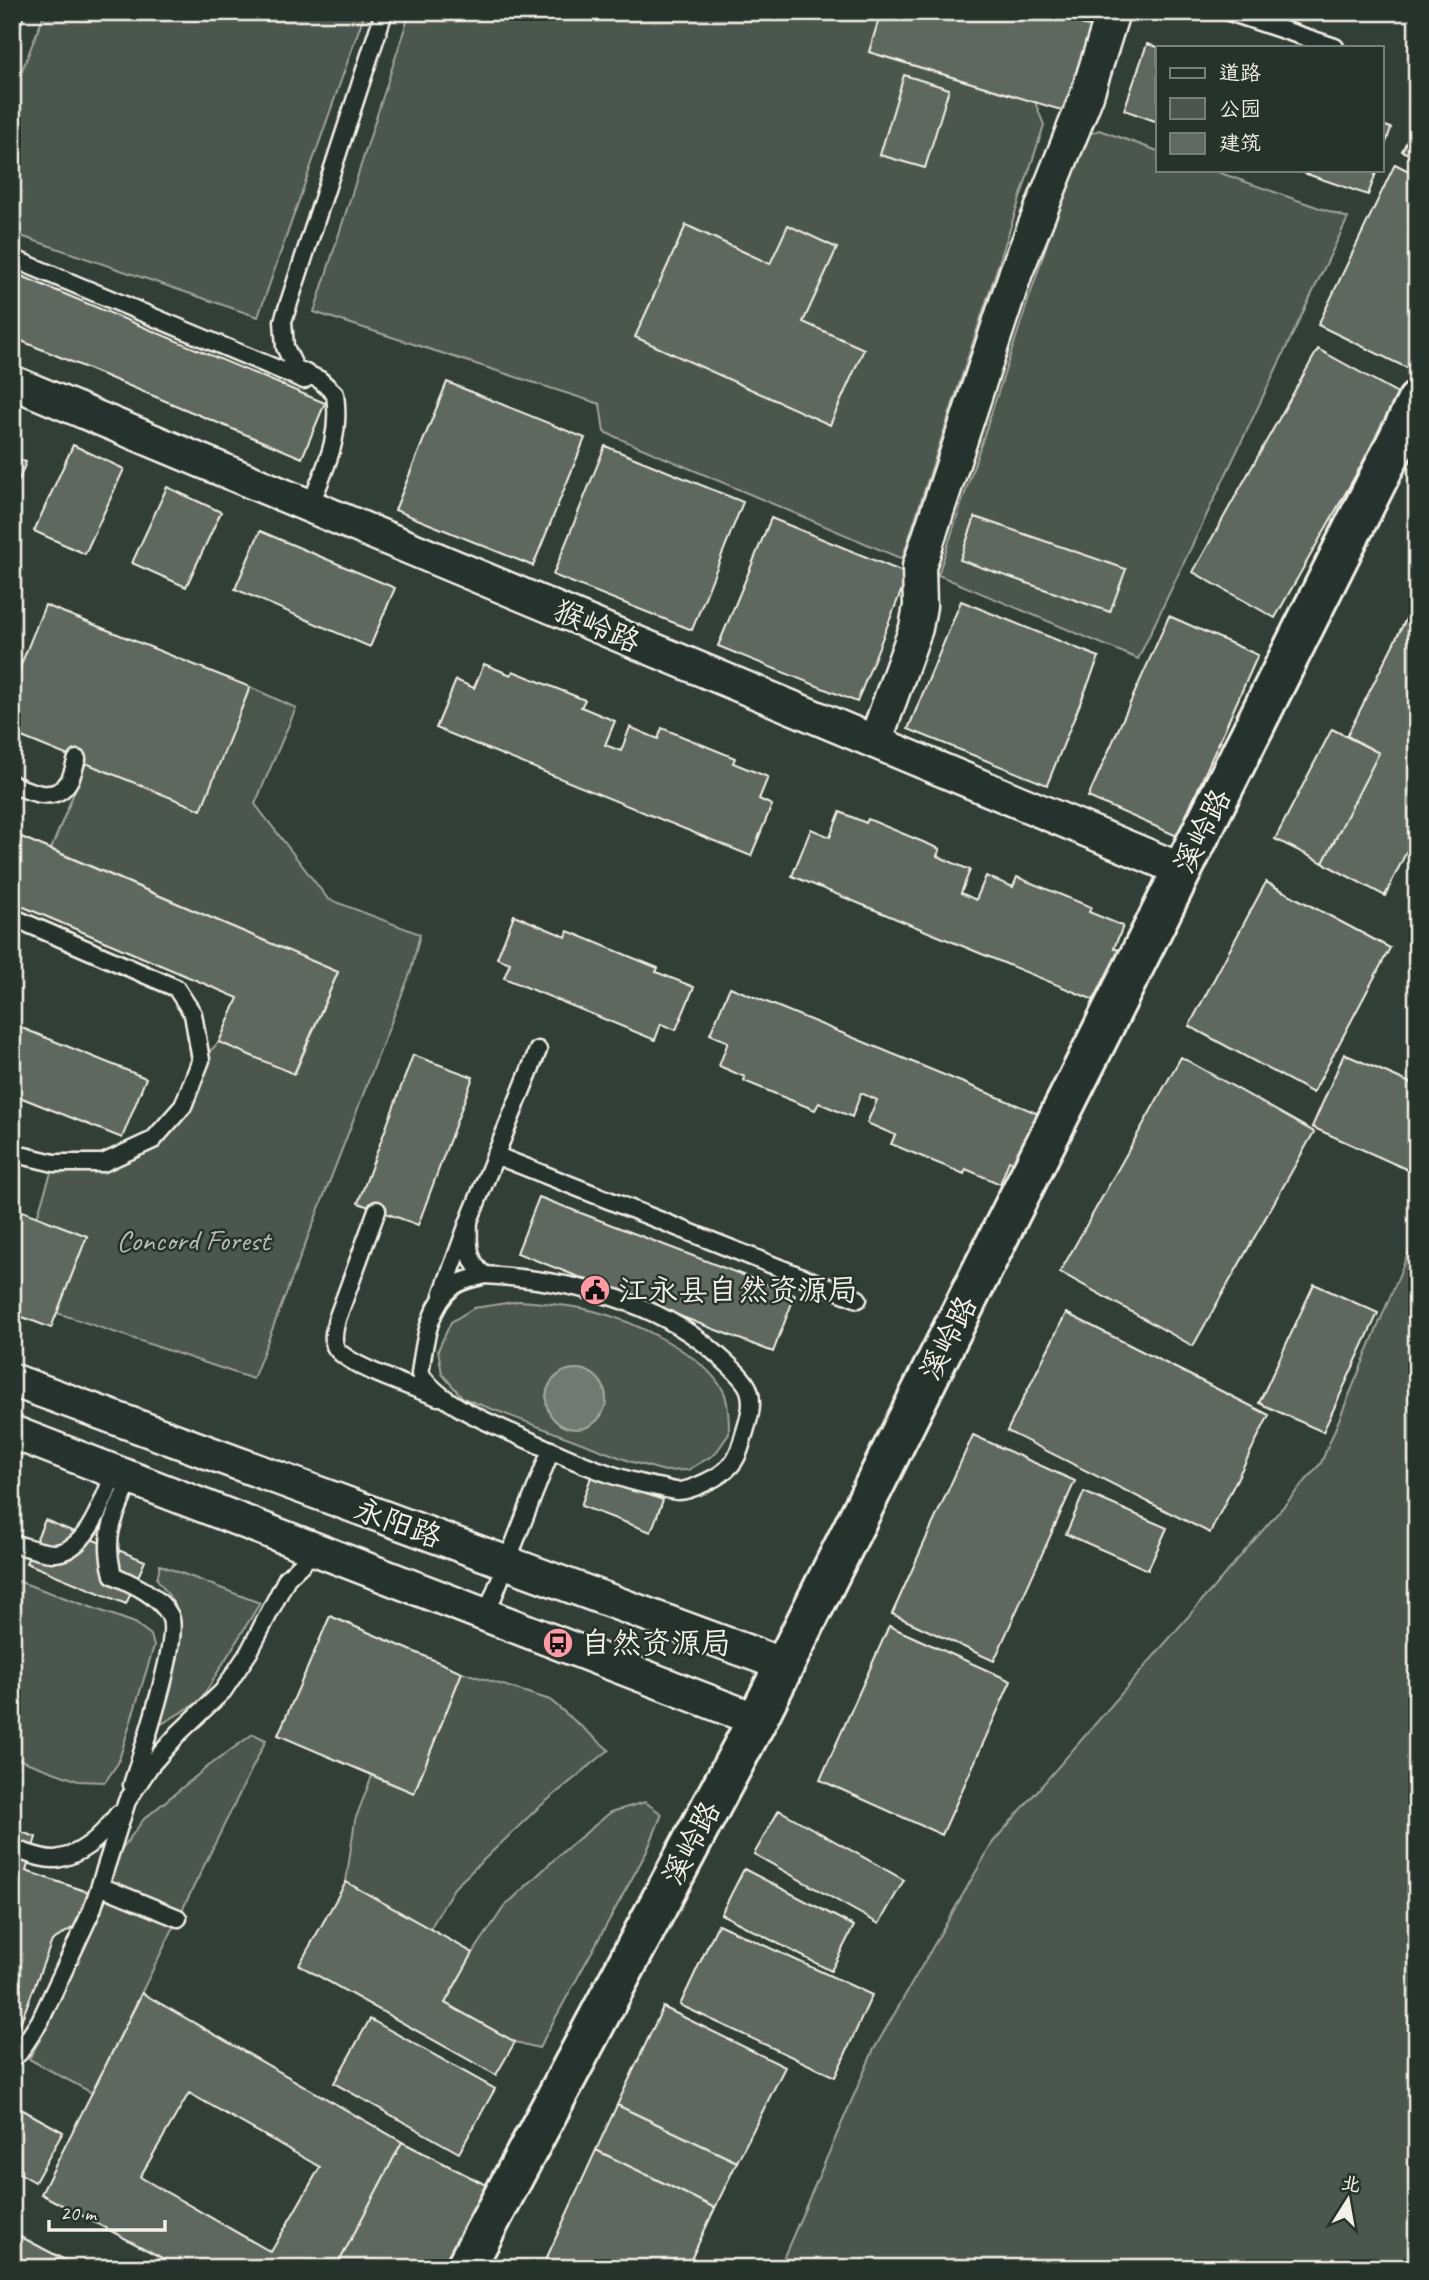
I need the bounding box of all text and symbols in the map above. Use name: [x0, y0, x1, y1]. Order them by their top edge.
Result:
legend: [1156, 46, 1384, 172]
text: 道路: [1219, 60, 1261, 86]
text: 公园: [1219, 96, 1261, 122]
text: 建筑: [1219, 130, 1261, 156]
street label: 猴岭路: [548, 591, 646, 661]
street label: 溪岭路: [1165, 782, 1239, 880]
park label: Concord Forest: [116, 1221, 273, 1259]
place label: 江永县自然资源局: [618, 1271, 858, 1309]
public building icon: 江永县自然资源局: [578, 1273, 612, 1307]
street label: 溪岭路: [911, 1289, 985, 1387]
street label: 永阳路: [349, 1490, 447, 1556]
place label: 自然资源局: [581, 1624, 731, 1662]
bus stop icon: 自然资源局: [541, 1626, 575, 1660]
street label: 溪岭路: [653, 1794, 729, 1892]
north arrow: [1314, 2164, 1384, 2234]
text: 北: [1339, 2171, 1363, 2198]
scale bar: [49, 2189, 164, 2233]
text: 20 m: [60, 2200, 98, 2226]

